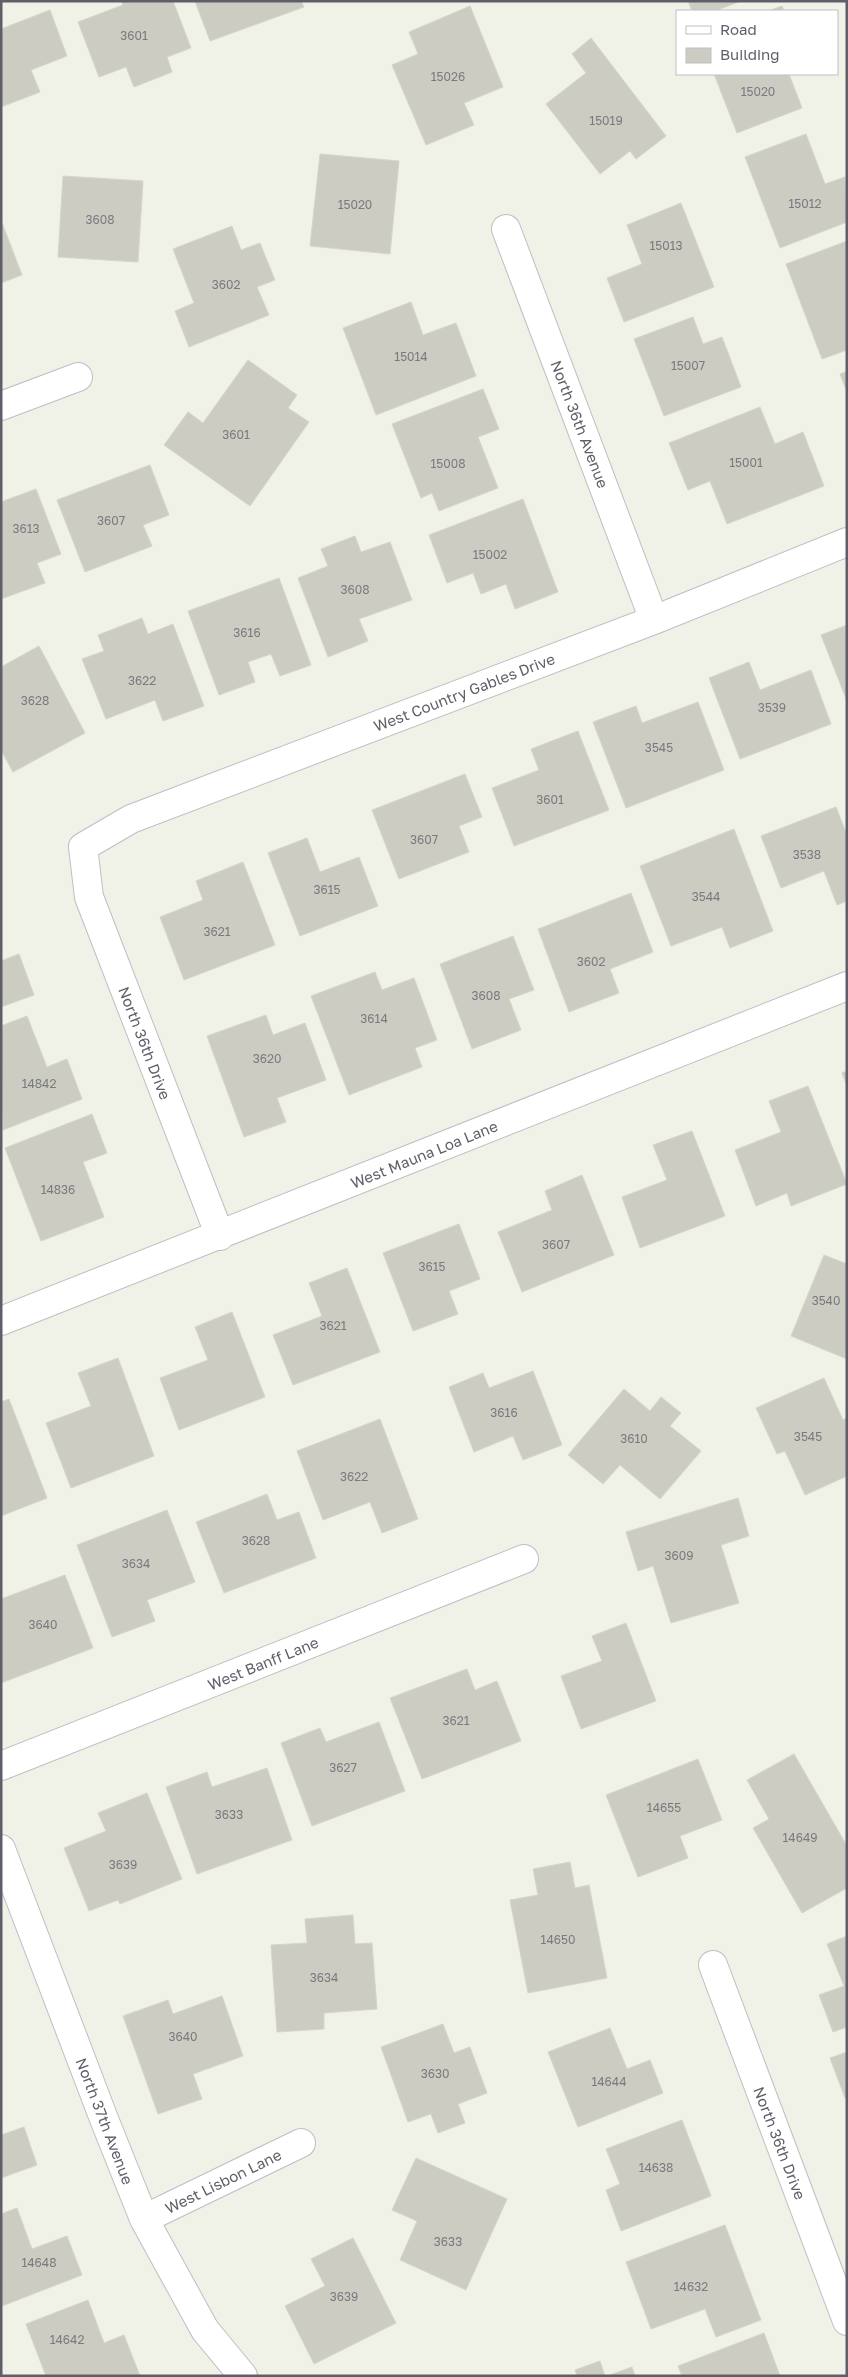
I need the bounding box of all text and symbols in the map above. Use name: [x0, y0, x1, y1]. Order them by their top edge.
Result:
legend: [676, 10, 838, 75]
text: Road: [720, 20, 757, 38]
house number: 3601: [120, 28, 148, 43]
text: Building: [720, 45, 780, 63]
house number: 15026: [431, 69, 465, 84]
house number: 15020: [741, 84, 775, 99]
house number: 15019: [589, 113, 623, 128]
house number: 15012: [788, 196, 822, 211]
house number: 15020: [338, 197, 372, 212]
house number: 3608: [85, 212, 115, 227]
house number: 15013: [649, 238, 683, 253]
house number: 3602: [212, 277, 240, 292]
house number: 15014: [394, 349, 428, 364]
street label: North 36th Avenue: [547, 358, 613, 491]
house number: 15007: [671, 358, 705, 373]
house number: 3601: [222, 427, 250, 442]
house number: 15001: [729, 455, 763, 470]
house number: 15008: [431, 456, 465, 471]
house number: 3607: [97, 513, 125, 528]
house number: 3613: [12, 521, 40, 536]
house number: 15002: [473, 547, 507, 562]
house number: 3608: [340, 582, 370, 597]
house number: 3616: [233, 625, 261, 640]
street label: West Country Gables Drive: [371, 649, 557, 735]
house number: 3622: [128, 673, 156, 688]
house number: 3628: [21, 693, 49, 708]
house number: 3539: [758, 700, 786, 715]
house number: 3545: [645, 740, 673, 755]
house number: 3601: [536, 792, 564, 807]
house number: 3607: [410, 832, 438, 847]
house number: 3538: [793, 847, 821, 862]
house number: 3615: [313, 882, 341, 897]
house number: 3544: [692, 889, 720, 904]
house number: 3621: [203, 924, 231, 939]
house number: 3602: [577, 954, 605, 969]
street label: North 36th Drive: [115, 984, 175, 1102]
house number: 3608: [471, 988, 501, 1003]
house number: 3614: [360, 1011, 388, 1026]
house number: 3620: [253, 1051, 281, 1066]
house number: 14842: [22, 1076, 56, 1091]
street label: West Mauna Loa Lane: [348, 1116, 500, 1192]
house number: 14836: [41, 1182, 75, 1197]
house number: 3607: [542, 1237, 570, 1252]
house number: 3615: [418, 1259, 446, 1274]
house number: 3540: [812, 1293, 840, 1308]
house number: 3621: [319, 1318, 347, 1333]
house number: 3616: [490, 1405, 518, 1420]
house number: 3545: [794, 1429, 822, 1444]
house number: 3610: [620, 1431, 648, 1446]
house number: 3622: [340, 1469, 368, 1484]
house number: 3628: [242, 1533, 270, 1548]
house number: 3609: [665, 1548, 693, 1563]
house number: 3634: [122, 1556, 150, 1571]
house number: 3640: [28, 1617, 58, 1632]
street label: West Banff Lane: [205, 1632, 321, 1693]
house number: 3621: [442, 1713, 470, 1728]
house number: 3627: [329, 1760, 357, 1775]
house number: 14655: [647, 1800, 681, 1815]
house number: 3633: [215, 1807, 243, 1822]
house number: 14649: [783, 1830, 817, 1845]
house number: 3639: [109, 1857, 137, 1872]
house number: 14650: [541, 1932, 575, 1947]
house number: 3634: [310, 1970, 338, 1985]
house number: 3640: [168, 2029, 198, 2044]
street label: North 37th Avenue: [73, 2055, 138, 2187]
house number: 3630: [421, 2066, 449, 2081]
house number: 14644: [591, 2074, 627, 2089]
street label: North 36th Drive: [750, 2084, 810, 2202]
street label: West Lisbon Lane: [162, 2145, 284, 2217]
house number: 14638: [639, 2160, 673, 2175]
house number: 3633: [434, 2234, 462, 2249]
house number: 14648: [21, 2255, 57, 2270]
house number: 14632: [674, 2279, 708, 2294]
house number: 3639: [330, 2289, 358, 2304]
house number: 14642: [50, 2332, 84, 2347]

